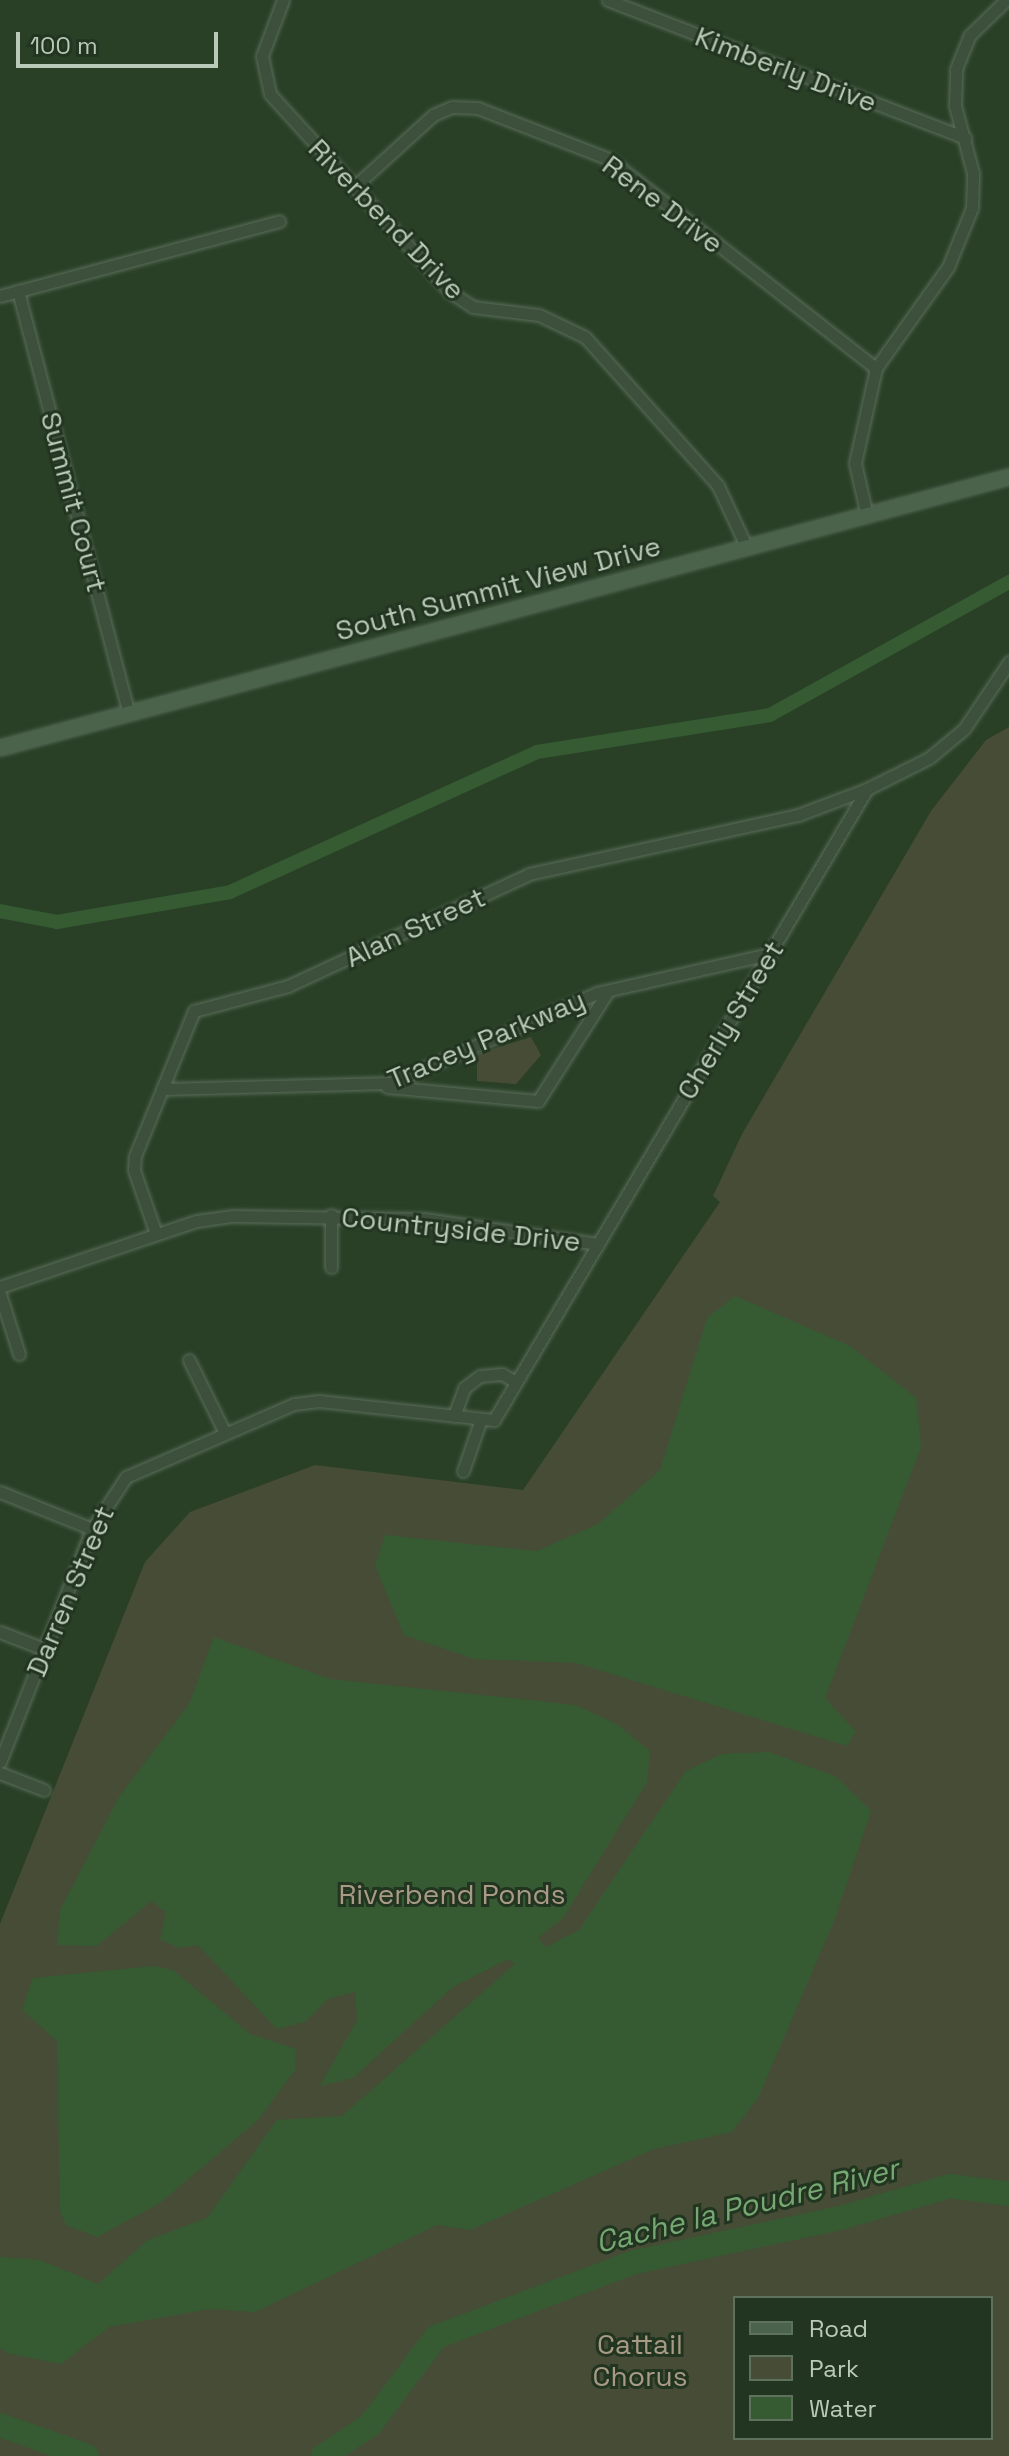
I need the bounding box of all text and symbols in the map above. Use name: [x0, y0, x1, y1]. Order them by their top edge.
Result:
scale bar: [20, 16, 222, 66]
street label: Kimberly Drive: [691, 19, 881, 119]
text: 100 m: [30, 30, 98, 61]
street label: Riverbend Drive: [302, 132, 472, 306]
street label: Rene Drive: [596, 148, 730, 260]
street label: Summit Court: [34, 408, 114, 596]
street label: South Summit View Drive: [332, 528, 664, 648]
street label: Alan Street: [340, 880, 490, 974]
street label: Cherly Street: [669, 935, 791, 1105]
street label: Tracey Parkway: [382, 982, 590, 1096]
street label: Countryside Drive: [340, 1200, 582, 1258]
street label: Darren Street: [19, 1501, 121, 1681]
park label: Riverbend Ponds: [339, 1877, 565, 1911]
water label: Cache la Poudre River: [592, 2151, 902, 2261]
legend: [733, 2296, 993, 2440]
text: Road: [809, 2313, 868, 2344]
park label: Cattail Chorus: [593, 2327, 687, 2393]
text: Park: [809, 2353, 859, 2384]
text: Water: [809, 2393, 877, 2424]

